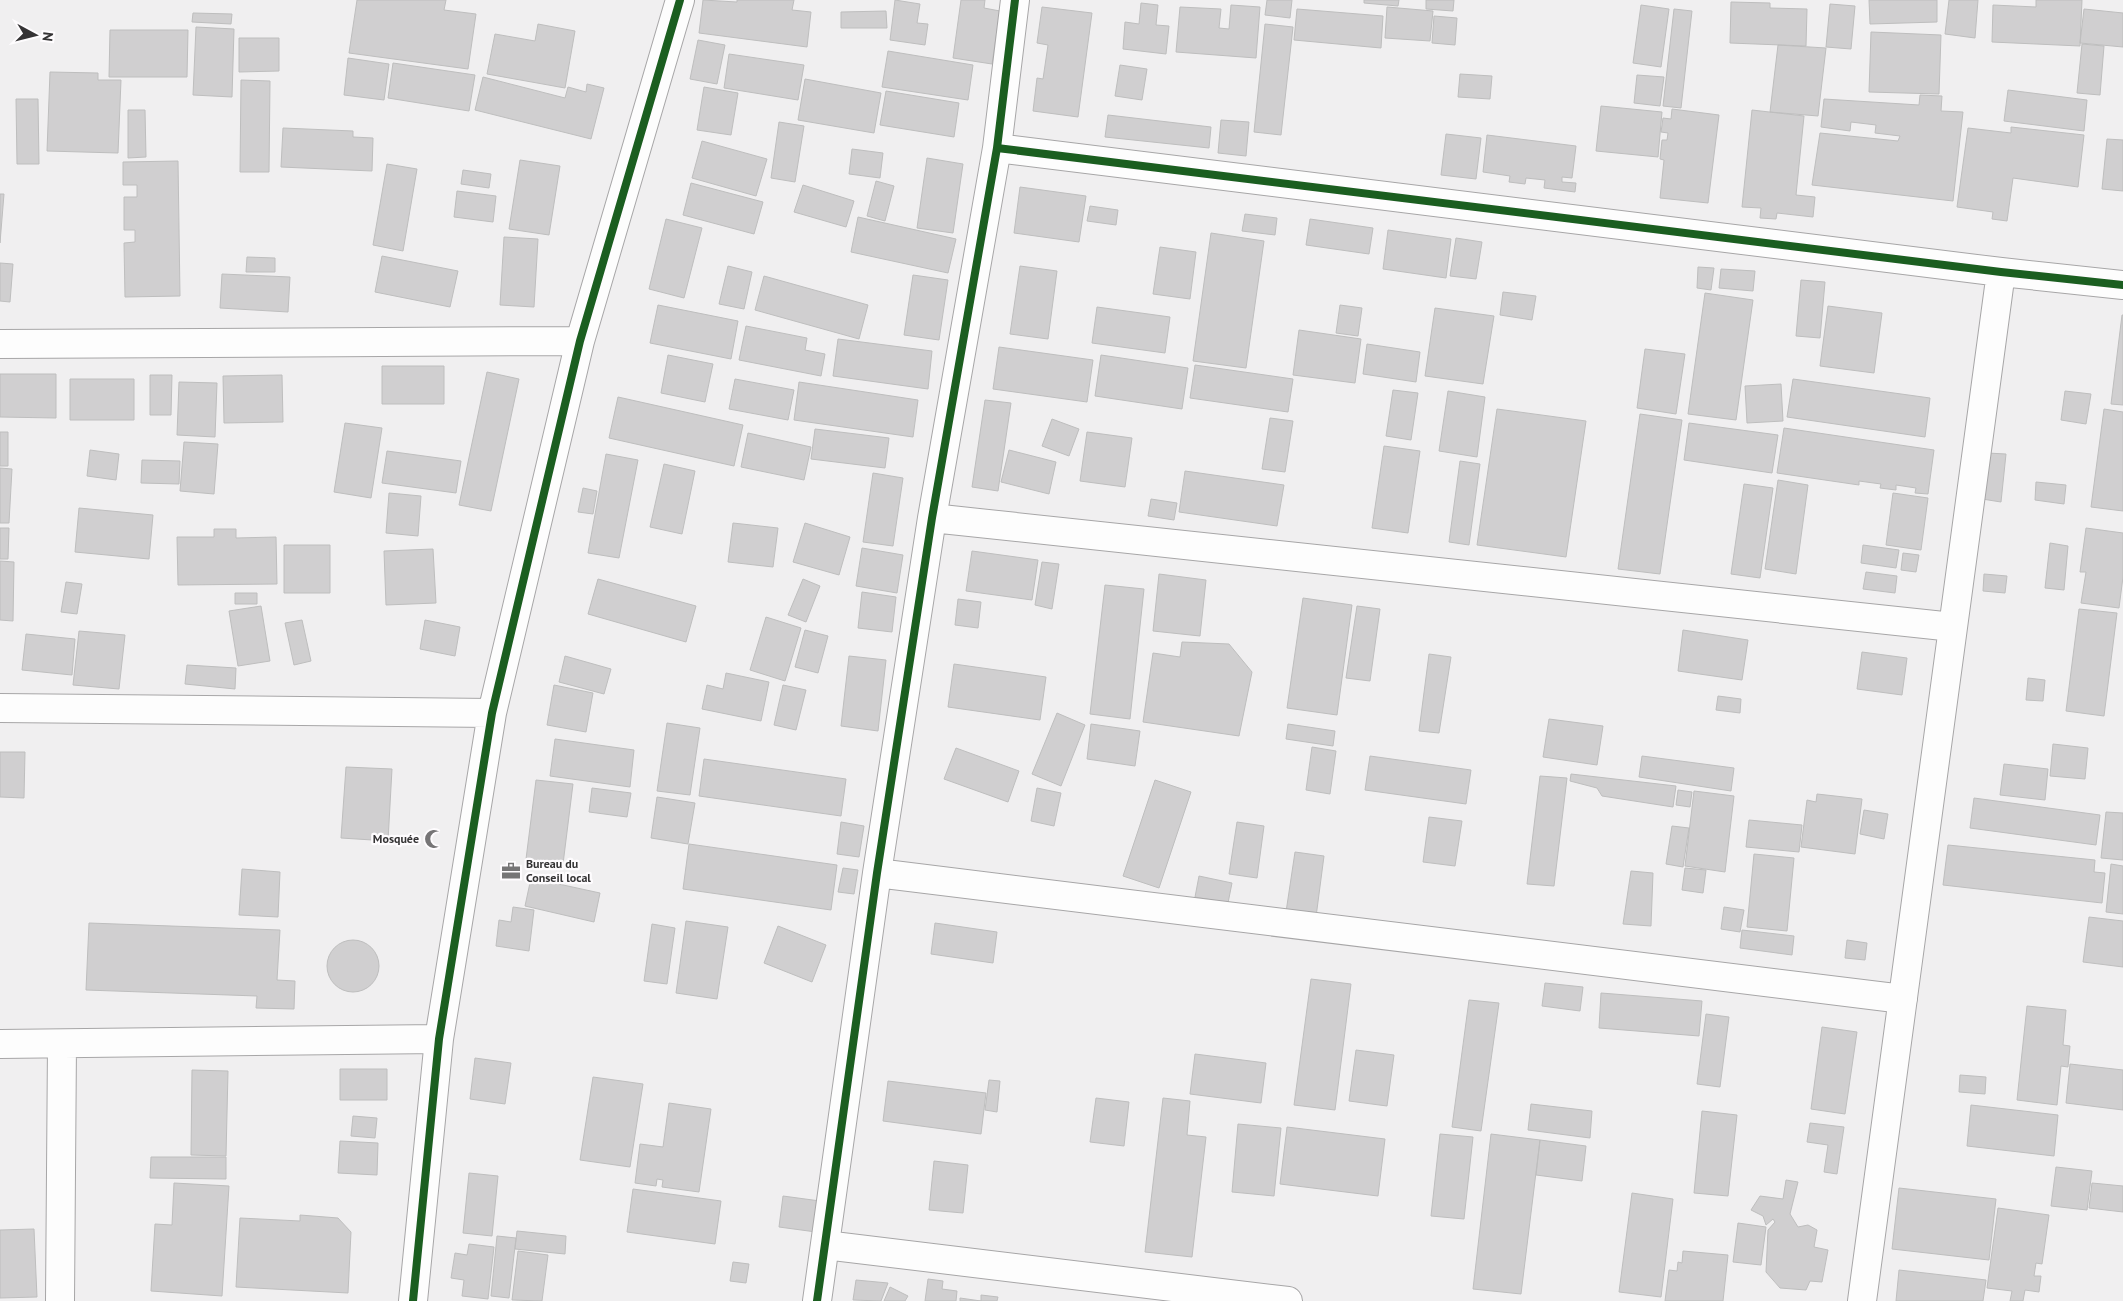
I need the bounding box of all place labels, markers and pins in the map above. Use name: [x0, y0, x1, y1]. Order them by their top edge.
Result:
mosque icon: Mosquée: [423, 828, 445, 850]
place label: Mosquée: [373, 831, 419, 846]
place label: Bureau du Conseil local: [526, 856, 591, 885]
office icon: Bureau du Conseil local: [500, 860, 522, 882]

